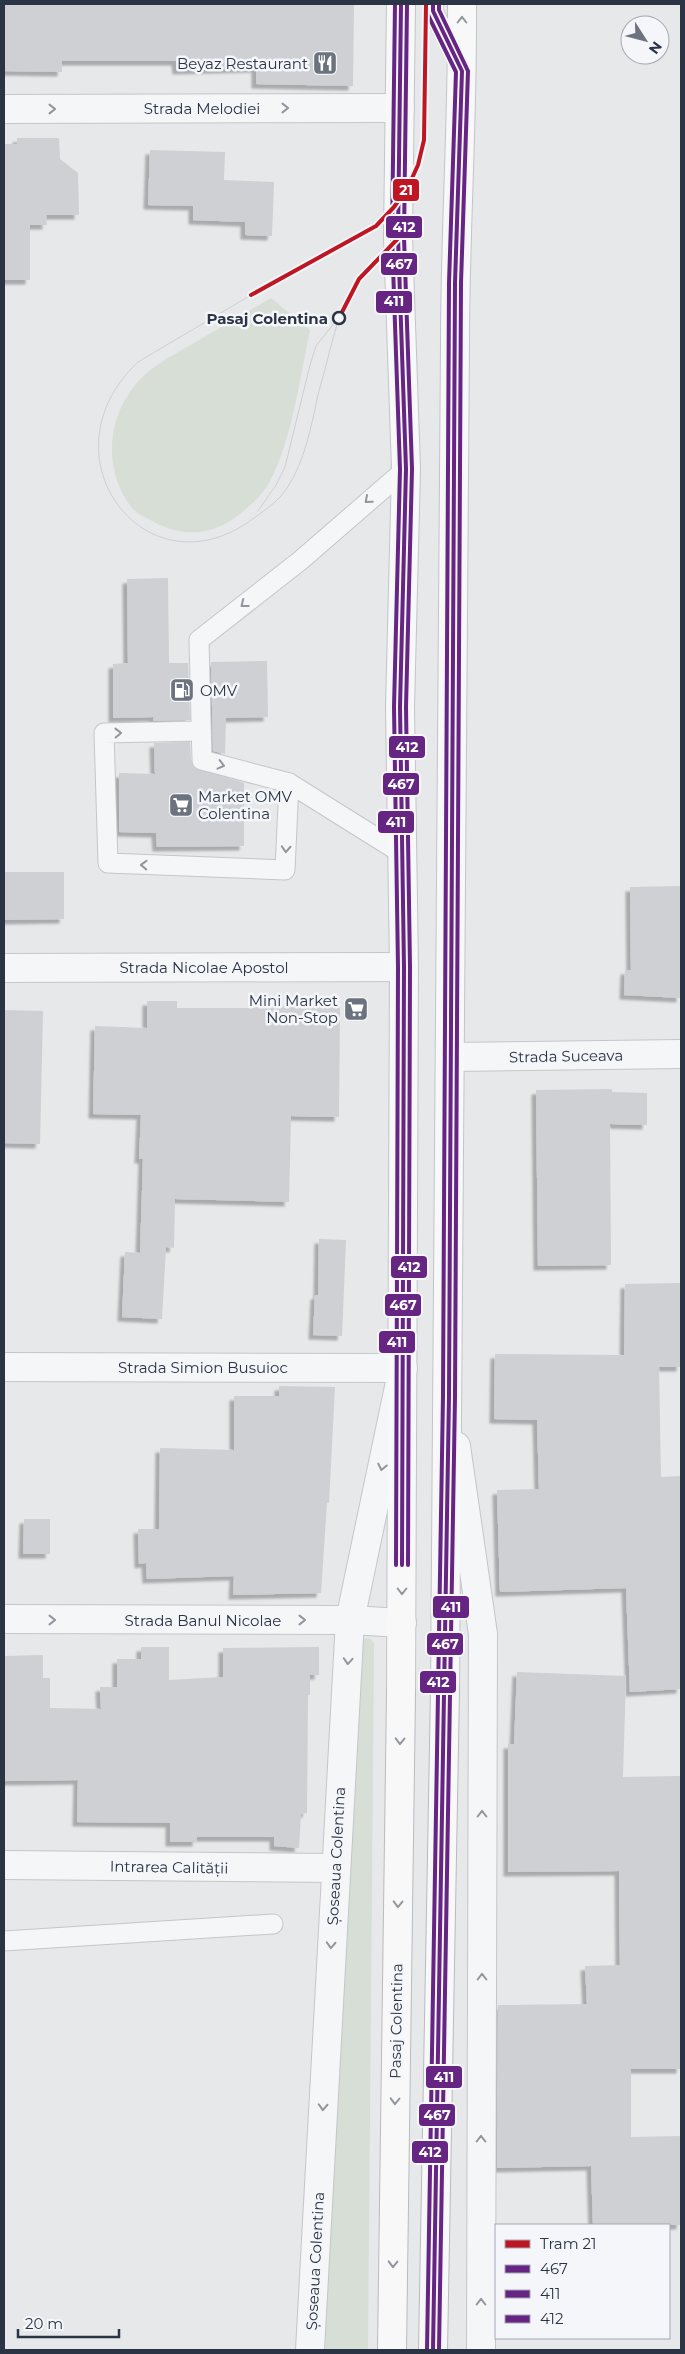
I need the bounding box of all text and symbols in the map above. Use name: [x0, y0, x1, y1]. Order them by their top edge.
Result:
north arrow: [620, 15, 670, 65]
one-way arrow: [457, 16, 467, 24]
text: N: [645, 38, 666, 58]
restaurant icon: Beyaz Restaurant: [312, 50, 338, 76]
place label: Beyaz Restaurant: [177, 54, 308, 73]
street label: Strada Melodiei: [144, 99, 260, 118]
one-way arrow: [282, 103, 289, 113]
one-way arrow: [49, 104, 57, 114]
line badge: 21: [392, 178, 420, 202]
text: 21: [399, 181, 413, 199]
line badge: 412: [385, 215, 423, 239]
text: 412: [392, 218, 416, 236]
line badge: 467: [380, 252, 418, 276]
text: 467: [385, 255, 413, 273]
line badge: 411: [375, 290, 413, 314]
text: 411: [384, 292, 404, 310]
place label: Pasaj Colentina: [207, 309, 328, 328]
marker: Pasaj Colentina: [332, 311, 346, 325]
one-way arrow: [365, 494, 374, 502]
one-way arrow: [241, 599, 250, 607]
fuel station icon: OMV: [169, 677, 195, 703]
place label: OMV: [200, 681, 238, 700]
one-way arrow: [114, 728, 122, 738]
line badge: 412: [388, 735, 426, 759]
text: 412: [395, 738, 419, 756]
one-way arrow: [217, 759, 226, 770]
line badge: 467: [382, 772, 420, 796]
text: 467: [387, 775, 415, 793]
place label: Market OMV Colentina: [198, 787, 292, 823]
supermarket icon: Market OMV Colentina: [168, 792, 194, 818]
line badge: 411: [377, 810, 415, 834]
text: 411: [386, 813, 406, 831]
one-way arrow: [280, 845, 291, 853]
one-way arrow: [139, 859, 147, 870]
street label: Strada Nicolae Apostol: [119, 958, 289, 977]
place label: Mini Market Non-Stop: [249, 991, 338, 1027]
supermarket icon: Mini Market Non-Stop: [343, 996, 369, 1022]
street label: Strada Suceava: [509, 1046, 623, 1066]
line badge: 412: [390, 1255, 428, 1279]
text: 412: [397, 1258, 421, 1276]
line badge: 467: [384, 1293, 422, 1317]
text: 467: [389, 1296, 417, 1314]
line badge: 411: [378, 1330, 416, 1354]
text: 411: [387, 1333, 407, 1351]
street label: Strada Simion Busuioc: [118, 1358, 288, 1377]
one-way arrow: [378, 1462, 388, 1471]
one-way arrow: [397, 1588, 407, 1596]
line badge: 411: [432, 1595, 470, 1619]
text: 411: [441, 1598, 461, 1616]
street label: Strada Banul Nicolae: [125, 1611, 281, 1630]
one-way arrow: [49, 1614, 57, 1625]
one-way arrow: [299, 1615, 307, 1625]
line badge: 467: [426, 1632, 464, 1656]
text: 467: [431, 1635, 459, 1653]
one-way arrow: [342, 1657, 353, 1665]
line badge: 412: [419, 1670, 457, 1694]
text: 412: [426, 1673, 450, 1691]
one-way arrow: [395, 1738, 406, 1746]
street label: Șoseaua Colentina: [323, 1786, 350, 1926]
one-way arrow: [477, 1810, 488, 1818]
street label: Intrarea Calității: [110, 1856, 228, 1879]
one-way arrow: [393, 1900, 403, 1908]
one-way arrow: [326, 1941, 337, 1949]
street label: Pasaj Colentina: [385, 1963, 407, 2079]
one-way arrow: [477, 1972, 487, 1980]
line badge: 411: [425, 2065, 463, 2089]
text: 411: [434, 2068, 454, 2086]
one-way arrow: [390, 2098, 400, 2106]
line badge: 467: [418, 2103, 456, 2127]
one-way arrow: [317, 2104, 328, 2112]
text: 467: [423, 2106, 451, 2124]
one-way arrow: [476, 2135, 487, 2143]
line badge: 412: [411, 2140, 449, 2164]
text: 412: [418, 2143, 442, 2161]
street label: Șoseaua Colentina: [302, 2191, 329, 2331]
legend: [495, 2224, 670, 2339]
text: Tram 21: [540, 2234, 596, 2253]
text: 467: [540, 2259, 568, 2278]
one-way arrow: [388, 2260, 398, 2268]
text: 411: [540, 2284, 560, 2303]
one-way arrow: [476, 2297, 486, 2305]
scale bar: [18, 2306, 119, 2338]
text: 412: [540, 2309, 563, 2328]
text: 20 m: [25, 2314, 63, 2333]

